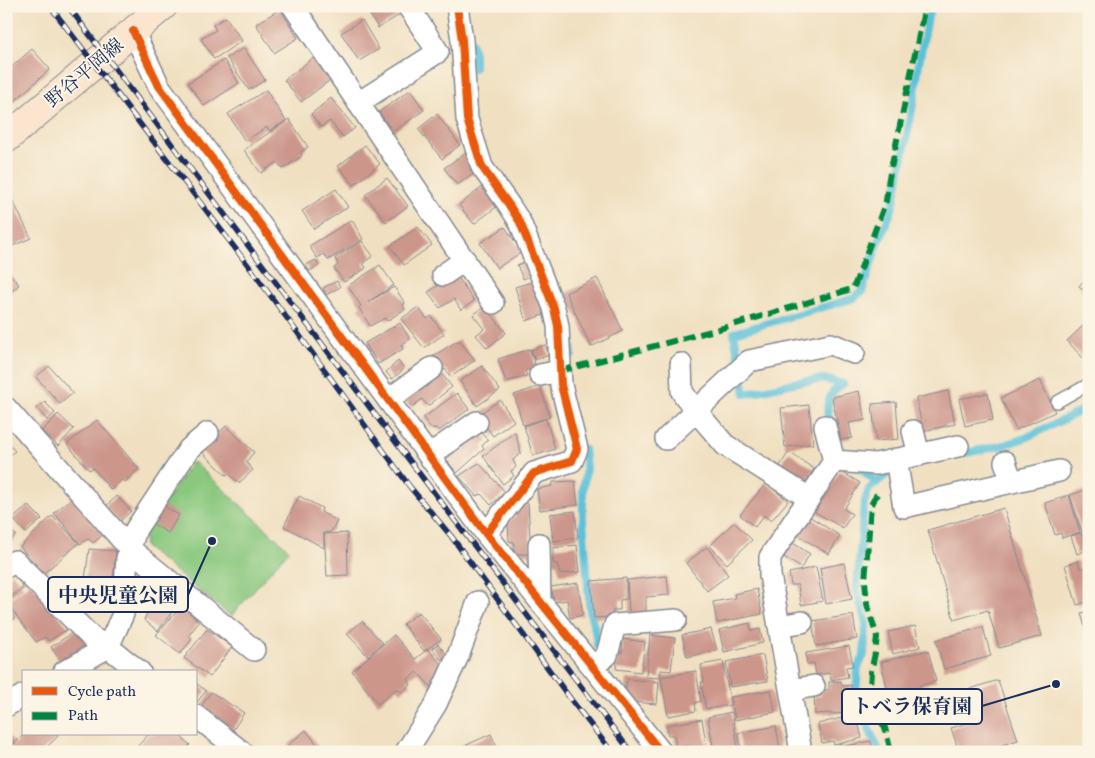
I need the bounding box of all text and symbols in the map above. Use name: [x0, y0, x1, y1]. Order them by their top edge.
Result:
street label: 野谷平岡線: [41, 33, 130, 114]
callout: 中央児童公園: [48, 577, 188, 612]
text: 中央児童公園: [58, 583, 178, 611]
legend: [22, 670, 198, 736]
text: Cycle path: [68, 682, 136, 703]
callout: トベラ保育園: [842, 689, 982, 724]
text: トベラ保育園: [852, 694, 972, 722]
text: Path: [68, 706, 98, 727]

